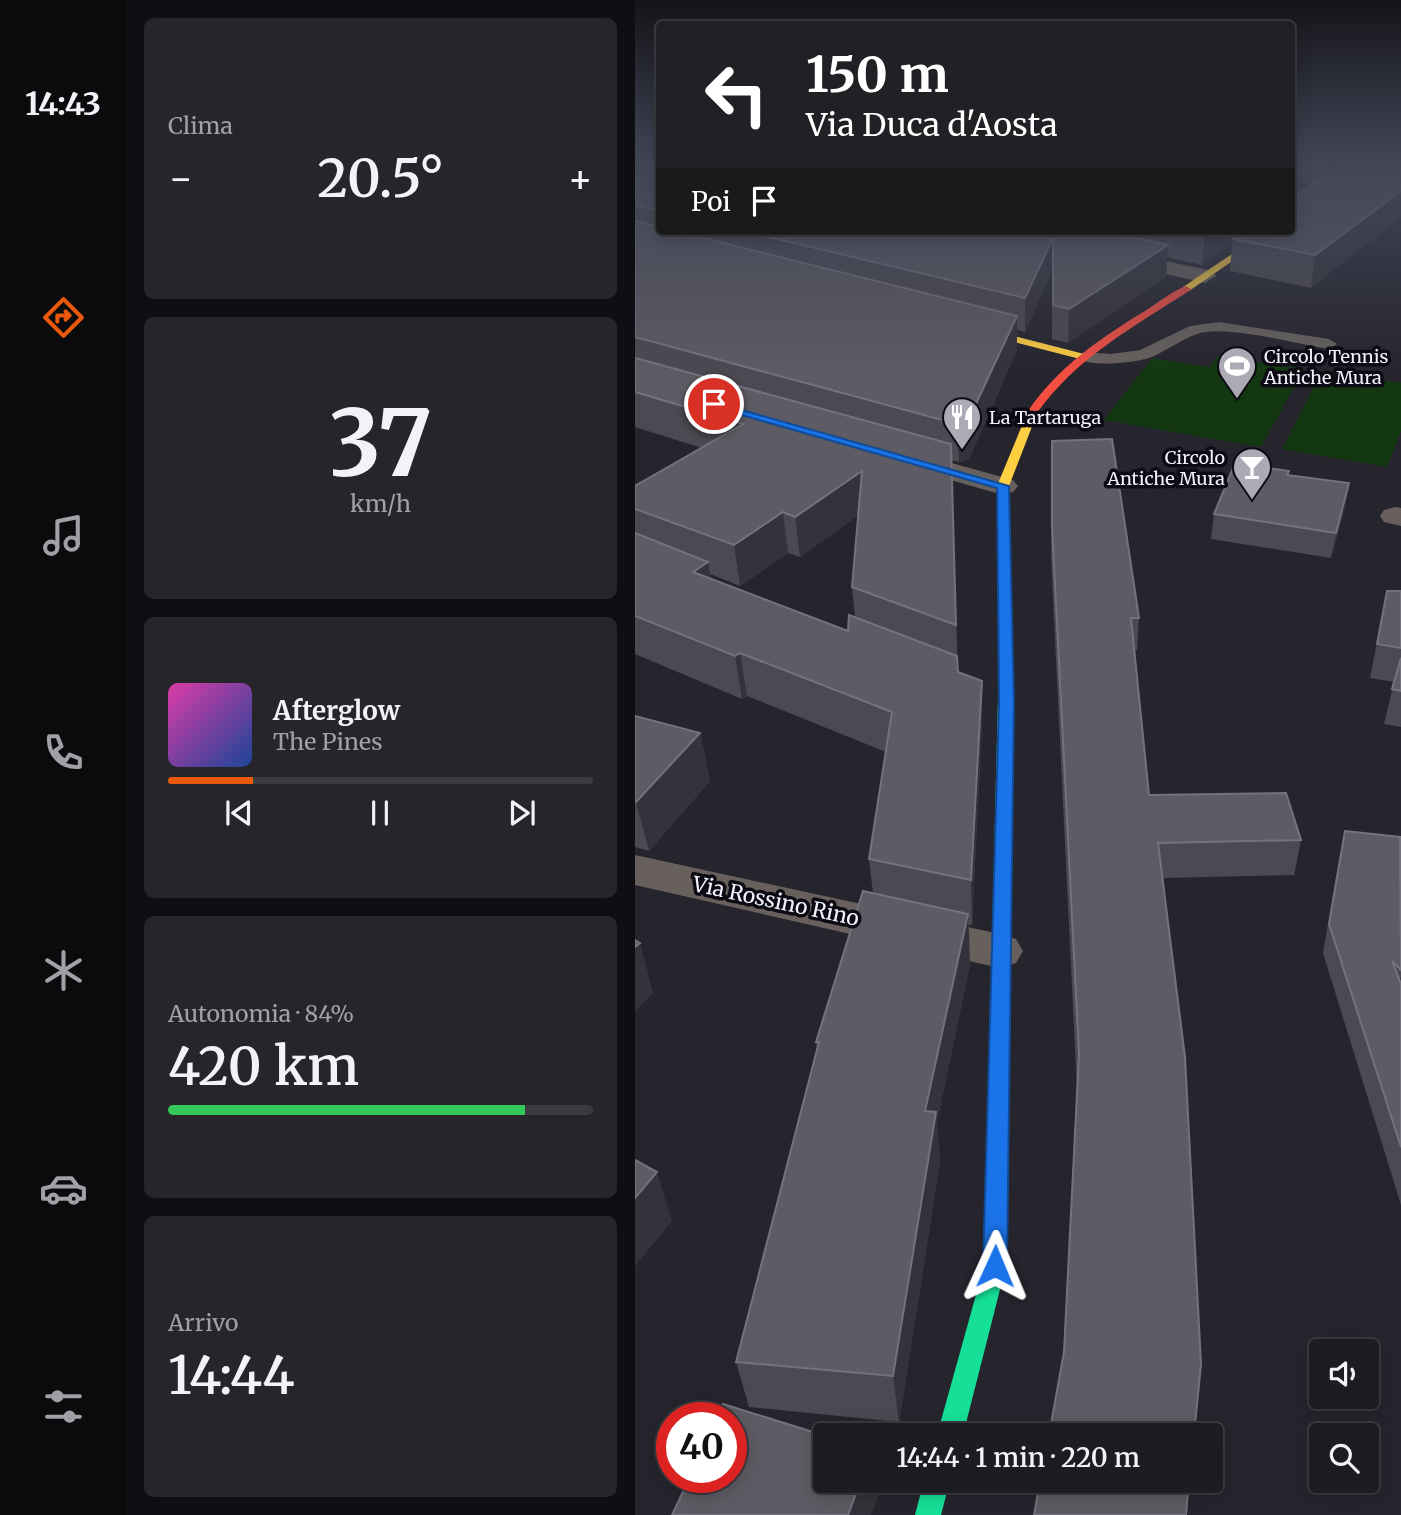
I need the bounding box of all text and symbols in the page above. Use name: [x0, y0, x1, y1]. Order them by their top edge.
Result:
text: 150 m: [806, 44, 949, 105]
icon: left: [691, 49, 782, 140]
text: 14:43: [25, 84, 101, 124]
text: Via Duca d'Aosta: [806, 105, 1058, 145]
text: Clima: [168, 111, 233, 140]
text: 20.5°: [317, 146, 444, 211]
text: −: [168, 155, 193, 202]
text: +: [568, 155, 593, 202]
icon: arrive: [745, 182, 783, 220]
text: Poi: [691, 185, 731, 218]
icon: directions: [39, 293, 88, 342]
sports icon: Circolo Tennis Antiche Mura: [1216, 345, 1258, 400]
place label: Circolo Tennis Antiche Mura: [1263, 345, 1389, 389]
pin: [684, 374, 744, 434]
icon: arrive: [695, 385, 733, 423]
text: 37: [329, 386, 432, 501]
restaurant icon: La Tartaruga: [941, 396, 983, 451]
place label: La Tartaruga: [989, 406, 1101, 429]
place label: Circolo Antiche Mura: [1106, 446, 1225, 490]
bar icon: Circolo Antiche Mura: [1231, 446, 1273, 501]
text: km/h: [350, 489, 411, 518]
icon: music: [39, 511, 88, 560]
text: Afterglow: [273, 694, 400, 727]
text: The Pines: [273, 727, 383, 756]
icon: phone: [39, 728, 88, 777]
icon: previous: [220, 794, 258, 832]
icon: pause: [361, 794, 399, 832]
icon: next: [503, 794, 541, 832]
street label: Via Rossino Rino: [689, 870, 862, 932]
icon: climate: [39, 946, 88, 995]
text: Autonomia · 84%: [168, 999, 354, 1028]
text: 420 km: [168, 1034, 359, 1099]
icon: car: [39, 1164, 88, 1213]
position arrow: [958, 1229, 1032, 1303]
text: Arrivo: [168, 1308, 238, 1337]
map controls: [1309, 1339, 1379, 1493]
button: sound: [1309, 1339, 1379, 1409]
text: 14:44: [168, 1343, 295, 1408]
icon: filters: [39, 1382, 88, 1431]
speed limit sign: 40: [656, 1402, 747, 1493]
button: search: [1309, 1423, 1379, 1493]
text: 14:44 · 1 min · 220 m: [896, 1441, 1140, 1474]

